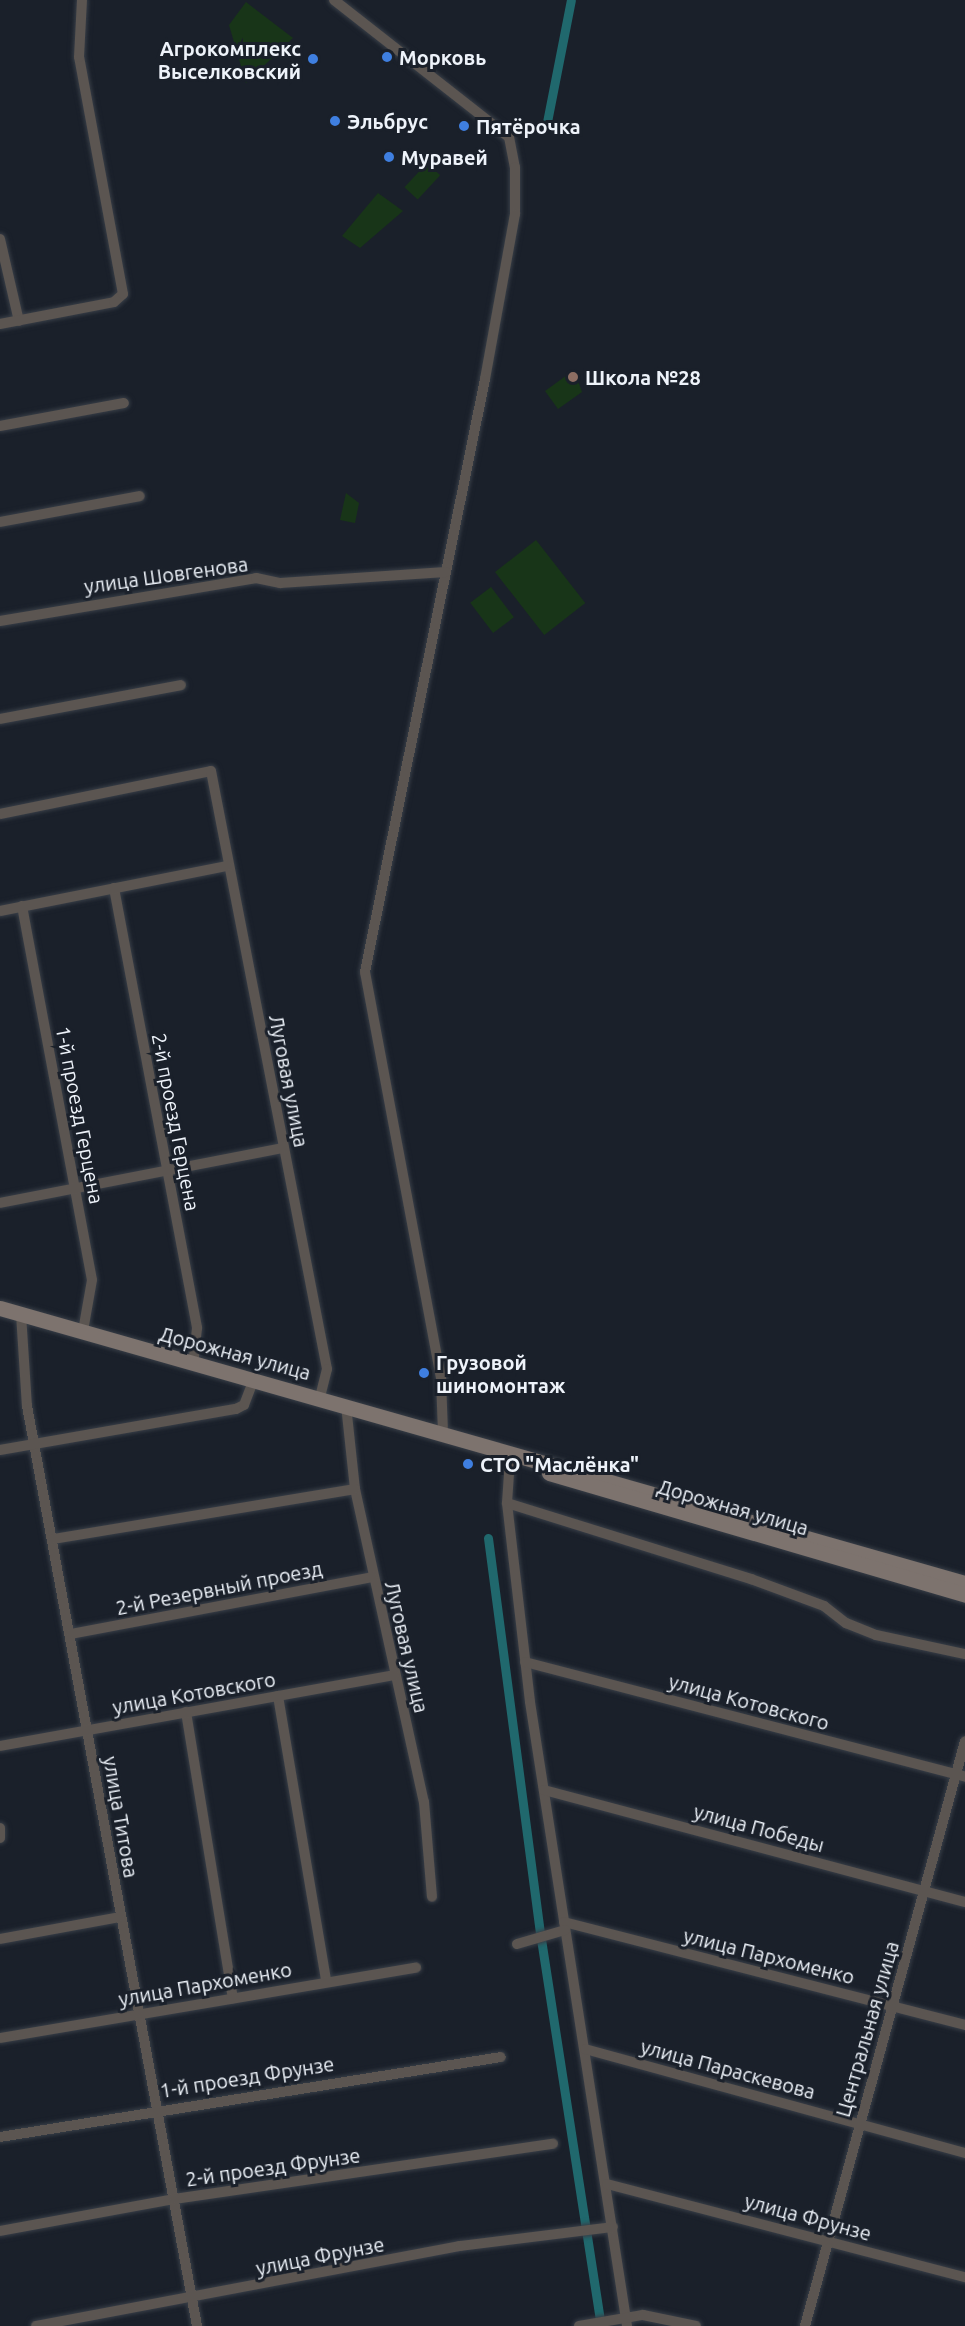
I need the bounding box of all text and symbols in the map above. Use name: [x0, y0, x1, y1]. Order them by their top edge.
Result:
place label: Агрокомплекс Выселковский: [158, 36, 301, 83]
place label: Морковь: [399, 45, 486, 69]
marker: Морковь: [380, 50, 394, 64]
marker: Агрокомплекс Выселковский: [306, 52, 320, 66]
place label: Эльбрус: [347, 109, 428, 133]
marker: Эльбрус: [328, 114, 342, 128]
place label: Пятёрочка: [476, 114, 581, 138]
marker: Пятёрочка: [457, 119, 471, 133]
place label: Муравей: [401, 145, 488, 169]
marker: Муравей: [382, 150, 396, 164]
place label: Школа №28: [585, 365, 701, 389]
marker: Школа №28: [566, 370, 580, 384]
street label: улица Шовгенова: [82, 552, 250, 598]
street label: Луговая улица: [264, 1013, 314, 1149]
street label: 1-й проезд Герцена: [51, 1024, 109, 1206]
street label: 2-й проезд Герцена: [147, 1031, 205, 1213]
street label: Дорожная улица: [157, 1321, 313, 1385]
place label: Грузовой шиномонтаж: [436, 1350, 565, 1397]
marker: Грузовой шиномонтаж: [417, 1366, 431, 1380]
place label: СТО "Маслёнка": [480, 1452, 639, 1476]
marker: СТО "Маслёнка": [461, 1457, 475, 1471]
street label: Дорожная улица: [655, 1474, 811, 1540]
street label: 2-й Резервный проезд: [114, 1556, 324, 1620]
street label: Луговая улица: [380, 1579, 434, 1715]
street label: улица Котовского: [111, 1667, 277, 1719]
street label: улица Котовского: [666, 1669, 832, 1735]
street label: улица Титова: [98, 1754, 144, 1880]
street label: улица Победы: [691, 1799, 827, 1857]
street label: улица Пархоменко: [681, 1923, 857, 1989]
street label: Центральная улица: [830, 1938, 904, 2120]
street label: улица Пархоменко: [117, 1957, 293, 2011]
street label: улица Параскевова: [638, 2034, 818, 2104]
street label: 1-й проезд Фрунзе: [158, 2051, 336, 2103]
street label: 2-й проезд Фрунзе: [184, 2143, 362, 2191]
street label: улица Фрунзе: [742, 2189, 874, 2245]
street label: улица Фрунзе: [254, 2232, 386, 2280]

